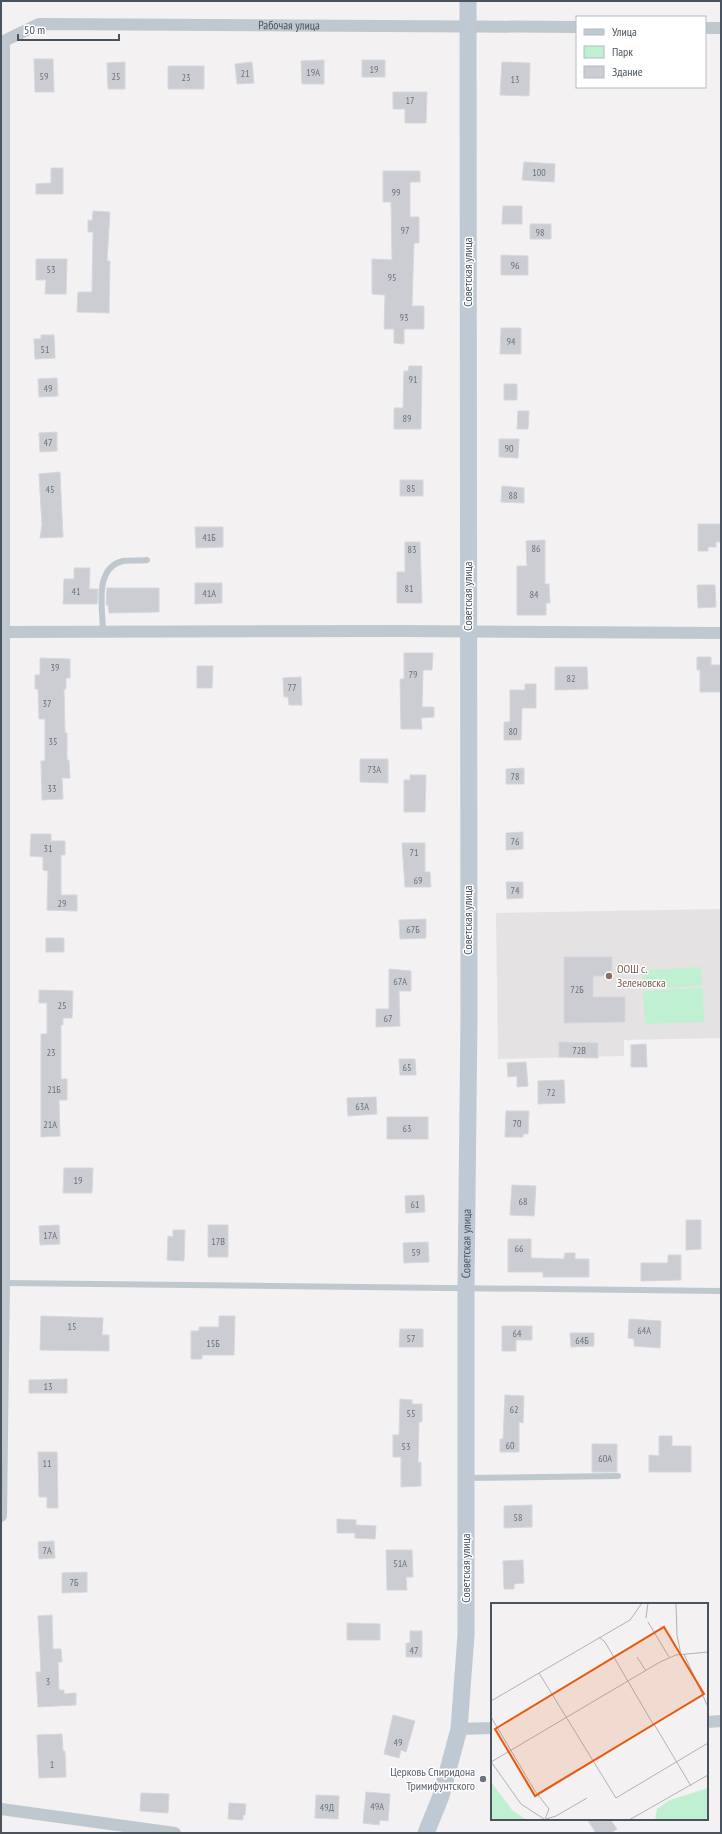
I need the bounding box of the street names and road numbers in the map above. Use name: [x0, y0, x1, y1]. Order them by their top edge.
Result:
street label: Рабочая улица: [258, 17, 320, 33]
street label: Советская улица: [460, 237, 475, 307]
street label: Советская улица: [460, 561, 475, 631]
street label: Советская улица: [460, 885, 475, 955]
street label: Советская улица: [458, 1209, 474, 1278]
street label: Советская улица: [458, 1533, 473, 1603]

